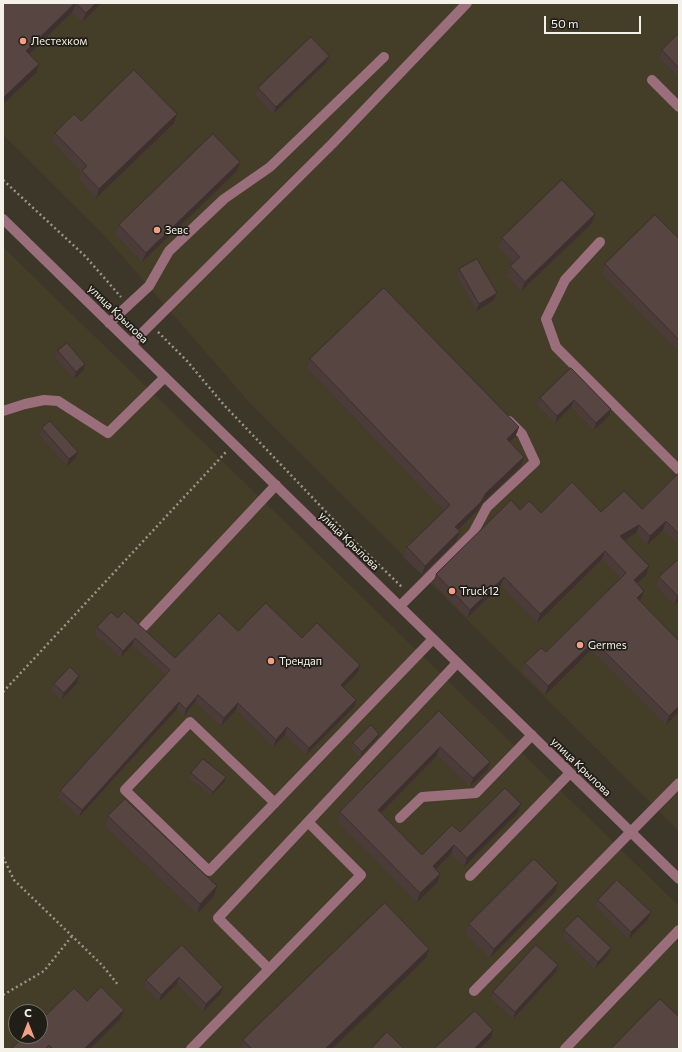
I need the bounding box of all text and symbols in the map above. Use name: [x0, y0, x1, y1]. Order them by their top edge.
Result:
scale bar: [546, 8, 643, 34]
text: 50 m: [551, 16, 579, 30]
place label: Лестехком: [31, 34, 87, 48]
marker: Лестехком: [18, 36, 28, 46]
place label: Зевс: [165, 223, 188, 237]
marker: Зевс: [152, 225, 162, 235]
street label: улица Крылова: [85, 282, 151, 346]
street label: улица Крылова: [316, 509, 382, 573]
place label: Truck12: [460, 584, 499, 598]
marker: Truck12: [447, 586, 457, 596]
place label: Germes: [588, 638, 627, 652]
marker: Germes: [575, 640, 585, 650]
place label: Трендап: [279, 654, 322, 668]
marker: Трендап: [266, 656, 276, 666]
street label: улица Крылова: [548, 735, 614, 799]
north arrow: [8, 1004, 48, 1044]
text: С: [24, 1006, 32, 1019]

